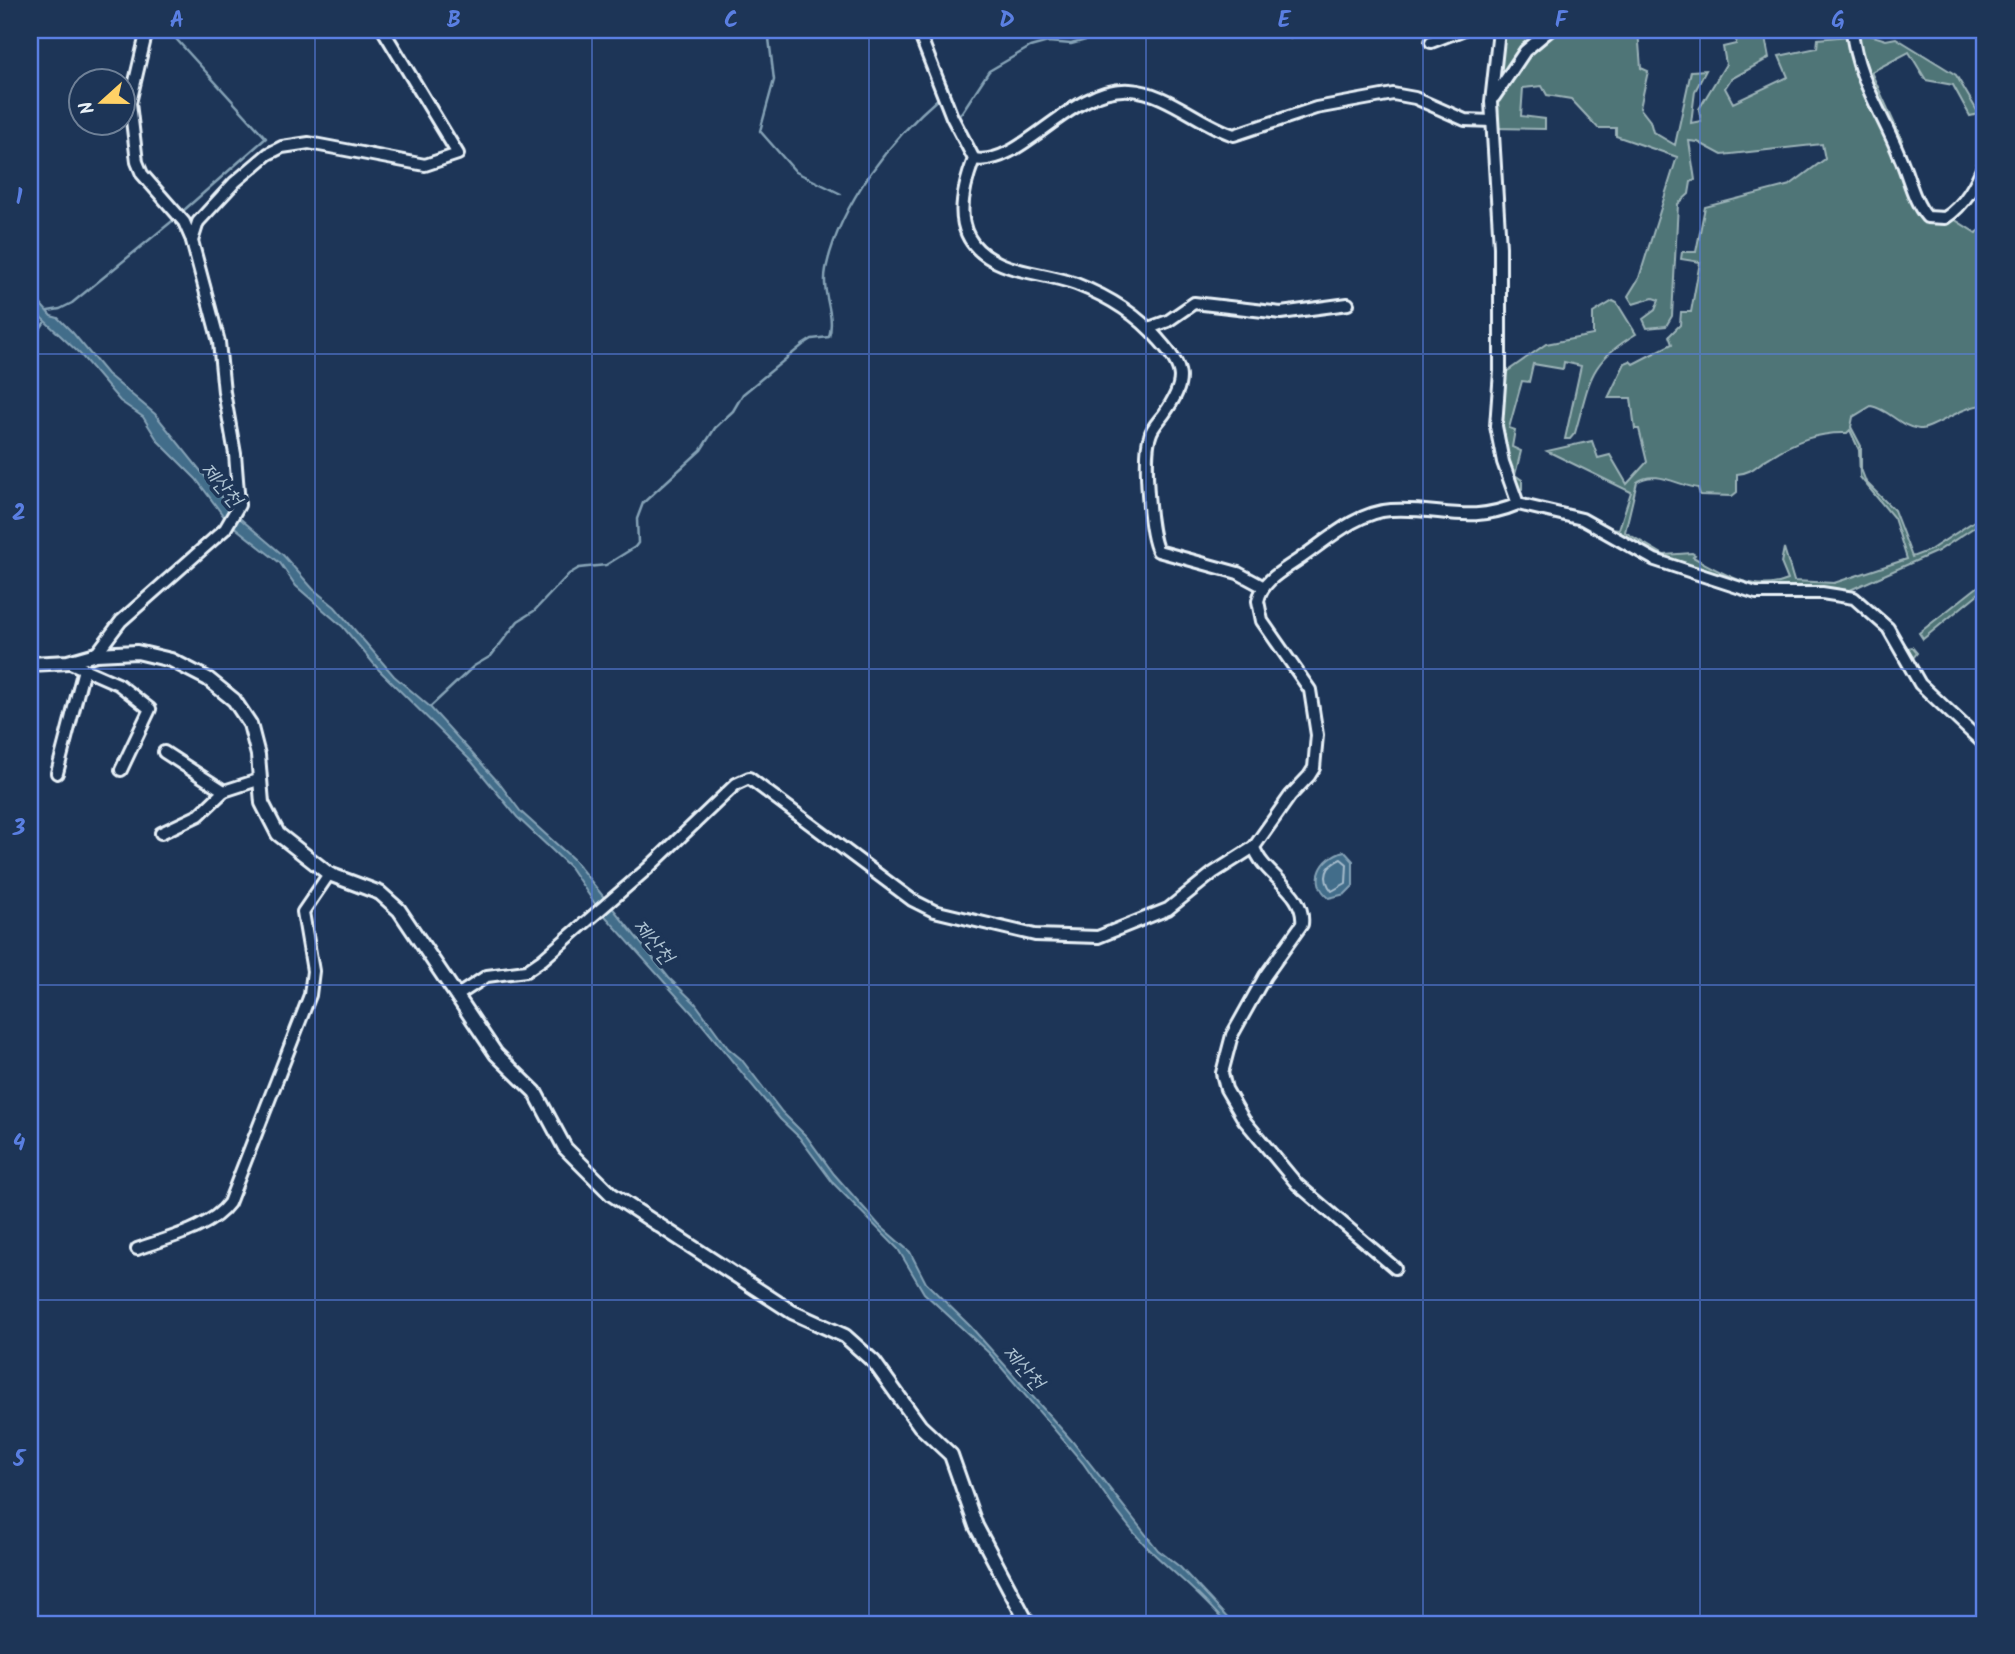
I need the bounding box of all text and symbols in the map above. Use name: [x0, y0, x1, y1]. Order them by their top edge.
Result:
text: A: [170, 3, 184, 39]
text: B: [447, 3, 461, 39]
text: C: [724, 3, 738, 39]
text: D: [999, 3, 1015, 39]
text: E: [1278, 3, 1292, 39]
text: F: [1555, 3, 1569, 39]
text: G: [1831, 3, 1845, 39]
north arrow: [66, 66, 136, 136]
text: N: [72, 96, 104, 118]
text: 1: [16, 180, 23, 216]
water label: 제산천: [192, 455, 251, 517]
text: 2: [12, 496, 26, 532]
text: 3: [12, 811, 26, 847]
water label: 제산천: [624, 912, 683, 974]
text: 4: [13, 1126, 26, 1162]
water label: 제산천: [994, 1338, 1054, 1399]
text: 5: [12, 1442, 27, 1478]

